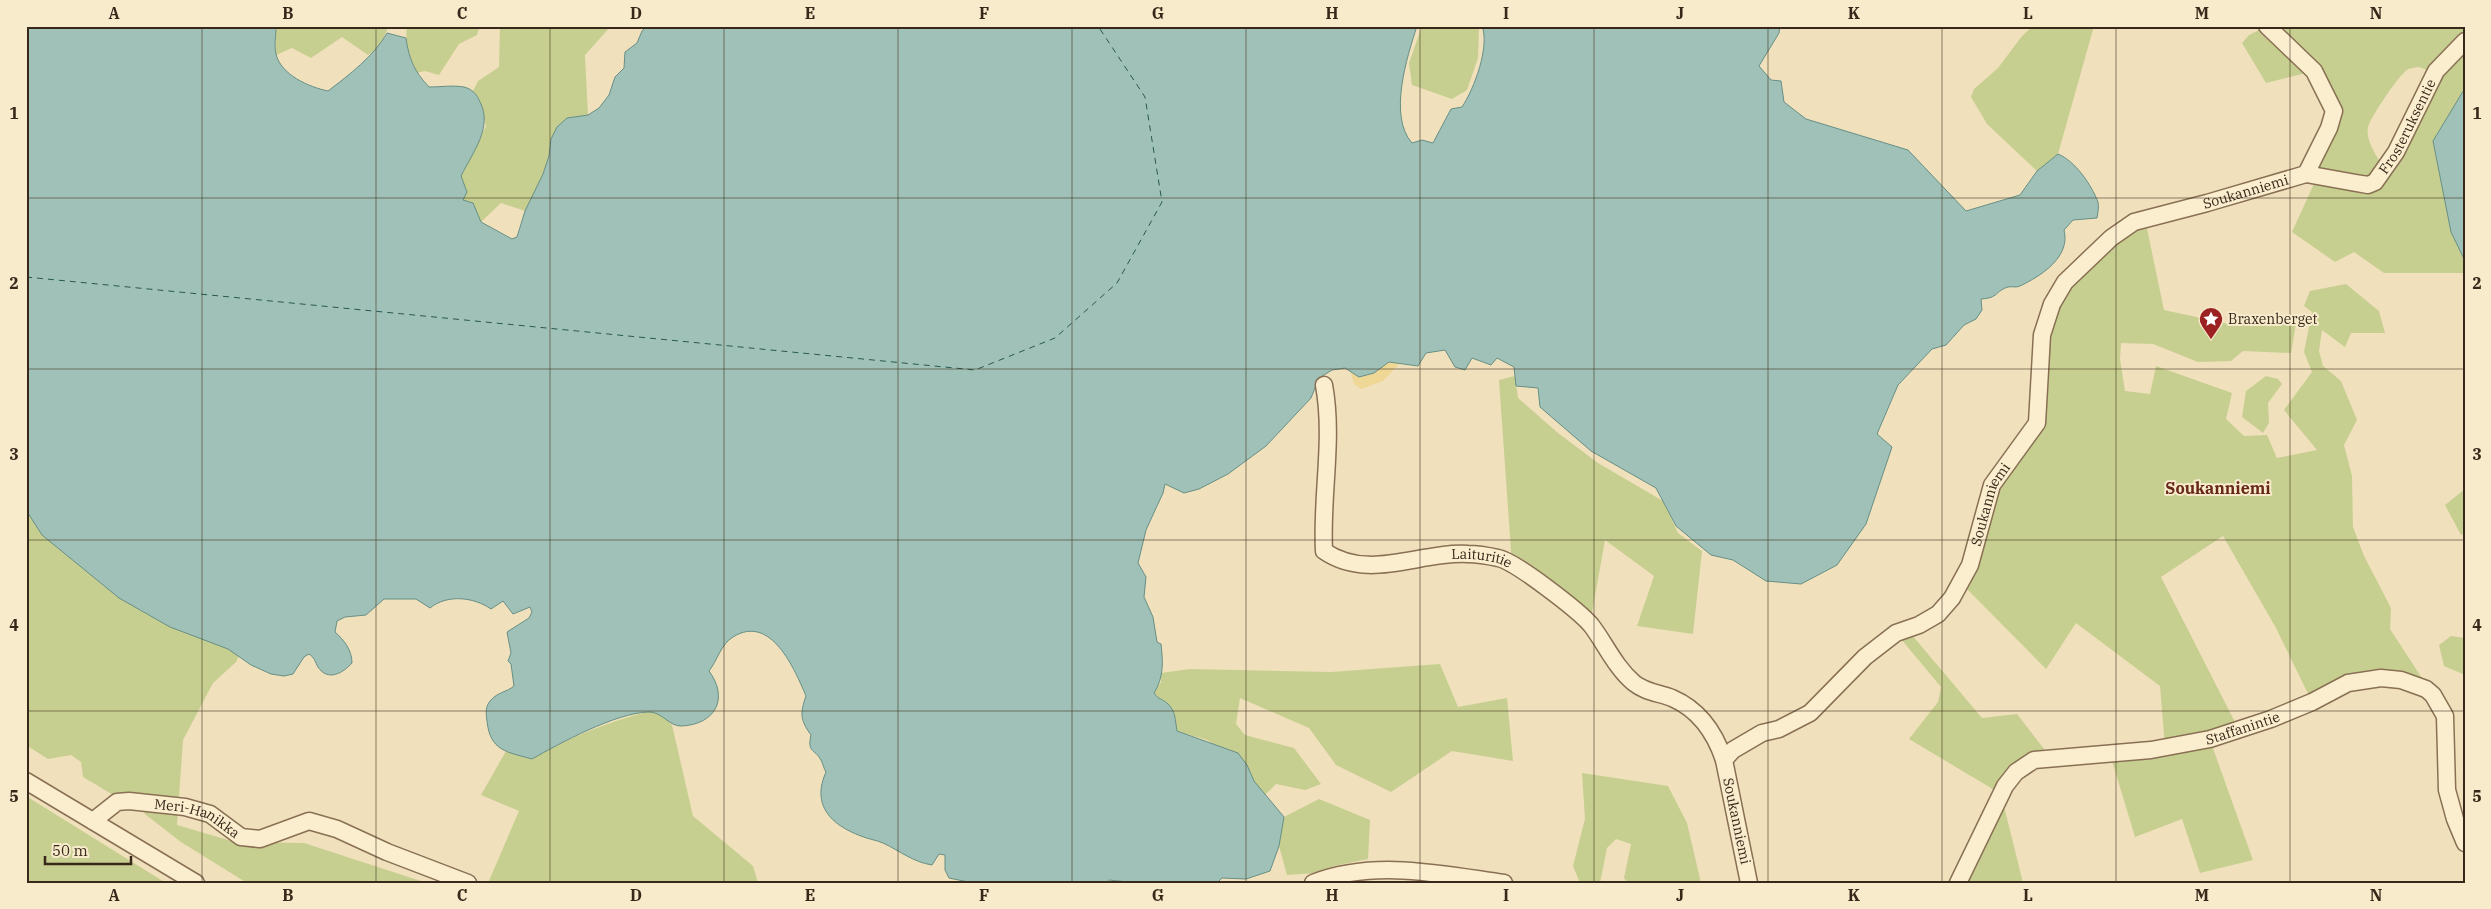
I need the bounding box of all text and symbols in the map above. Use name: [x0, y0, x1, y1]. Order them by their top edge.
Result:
text: A: [108, 3, 120, 23]
text: B: [282, 3, 294, 23]
text: C: [457, 3, 467, 23]
text: D: [630, 3, 642, 23]
text: E: [805, 3, 815, 23]
text: F: [979, 3, 989, 23]
text: G: [1152, 3, 1164, 23]
text: H: [1326, 3, 1339, 23]
text: I: [1503, 3, 1509, 23]
text: J: [1676, 3, 1684, 23]
text: K: [1848, 3, 1861, 23]
text: L: [2023, 3, 2033, 23]
text: M: [2195, 3, 2209, 23]
text: N: [2370, 3, 2382, 23]
street label: Frosteruksentie: [2374, 76, 2440, 177]
text: 1: [9, 103, 19, 123]
text: 1: [2472, 103, 2482, 123]
street label: Soukanniemi: [2201, 171, 2291, 213]
text: 2: [9, 273, 19, 293]
text: 2: [2472, 273, 2482, 293]
place icon: Braxenberget: [2198, 306, 2224, 340]
place label: Braxenberget: [2228, 310, 2318, 328]
text: 3: [9, 444, 19, 464]
text: 3: [2472, 444, 2482, 464]
street label: Soukanniemi: [1967, 459, 2014, 548]
district label: Soukanniemi: [2165, 478, 2271, 498]
street label: Laituritie: [1451, 545, 1515, 572]
text: 4: [9, 615, 19, 635]
text: 4: [2472, 615, 2482, 635]
street label: Staffanintie: [2204, 707, 2283, 749]
street label: Soukanniemi: [1719, 776, 1755, 866]
text: 5: [9, 786, 19, 806]
text: 5: [2472, 786, 2482, 806]
street label: Meri-Hanikka: [153, 795, 244, 842]
scale bar: [45, 834, 131, 866]
text: 50 m: [52, 841, 88, 860]
text: A: [108, 885, 120, 905]
text: B: [282, 885, 294, 905]
text: C: [457, 885, 467, 905]
text: D: [630, 885, 642, 905]
text: E: [805, 885, 815, 905]
text: F: [979, 885, 989, 905]
text: G: [1152, 885, 1164, 905]
text: H: [1326, 885, 1339, 905]
text: I: [1503, 885, 1509, 905]
text: J: [1676, 885, 1684, 905]
text: K: [1848, 885, 1861, 905]
text: L: [2023, 885, 2033, 905]
text: M: [2195, 885, 2209, 905]
text: N: [2370, 885, 2382, 905]

